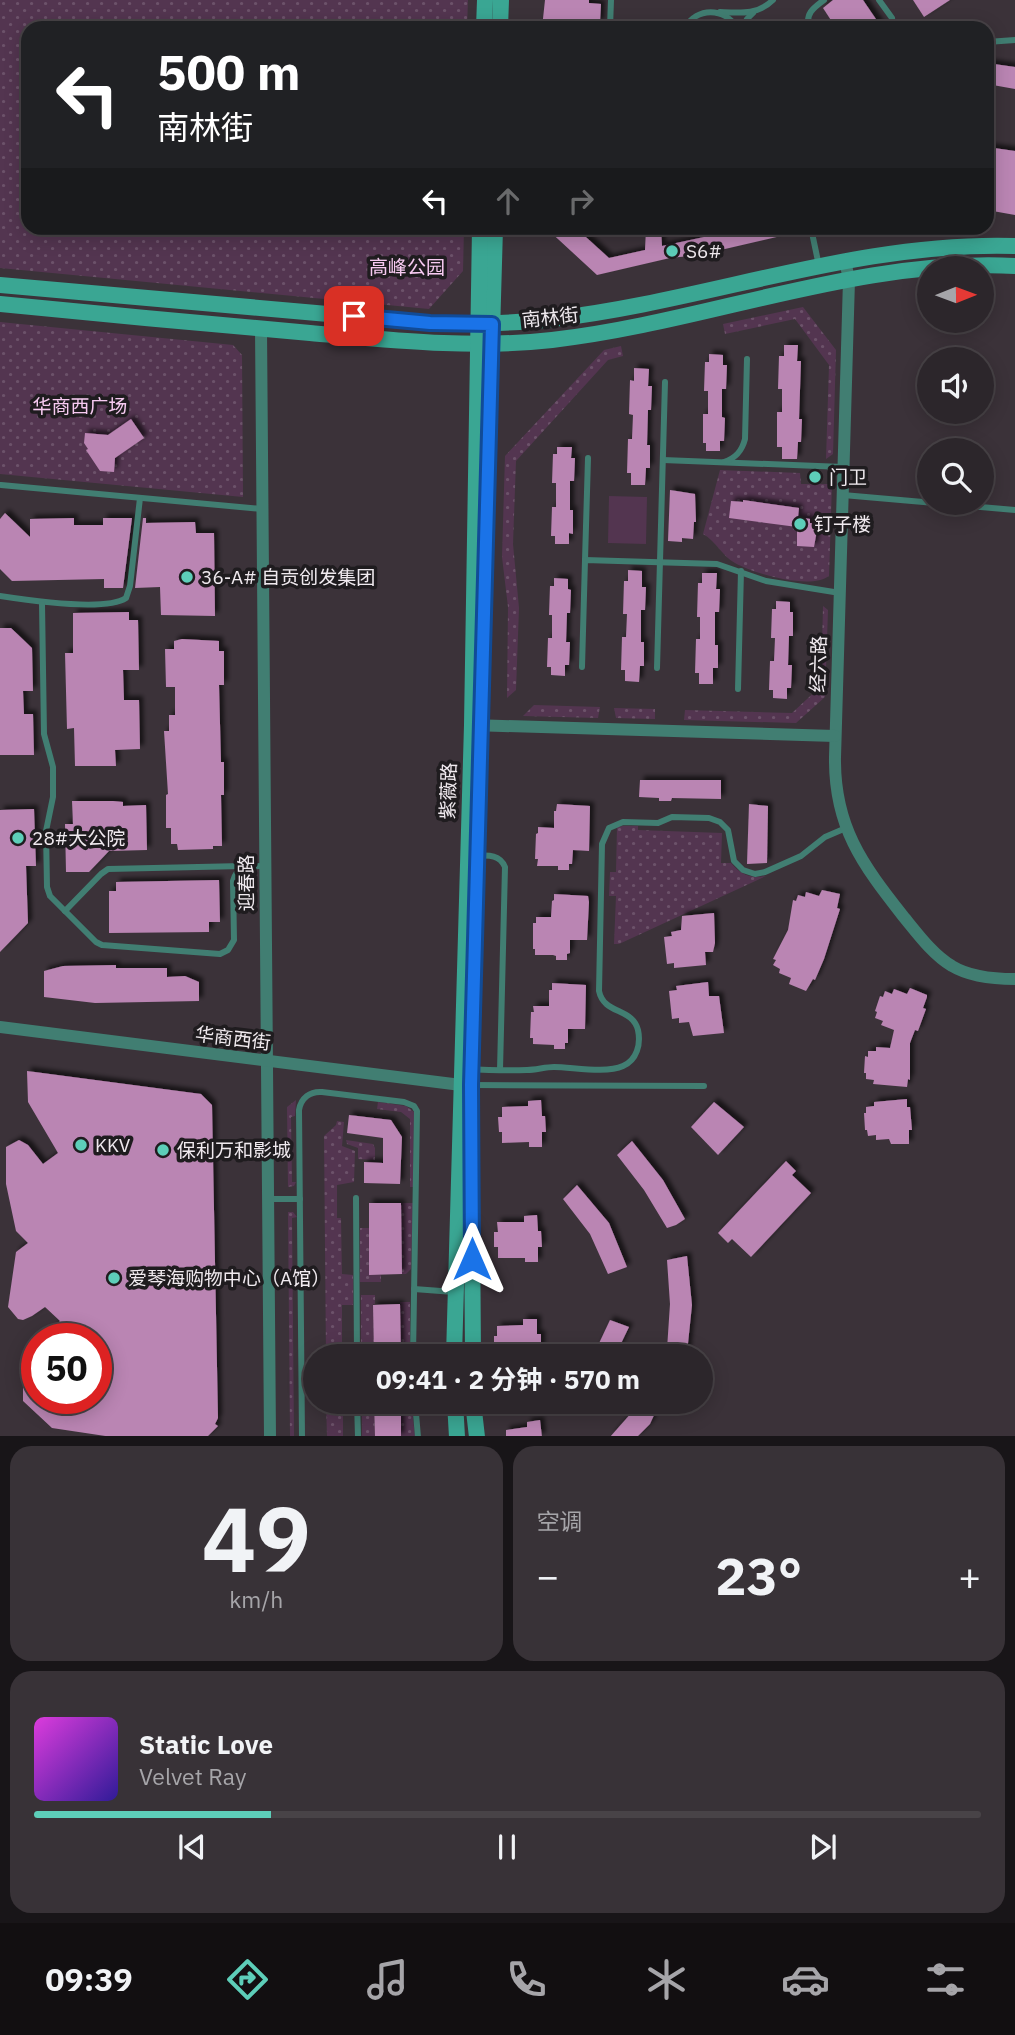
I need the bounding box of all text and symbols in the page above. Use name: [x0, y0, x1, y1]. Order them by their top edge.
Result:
text: 500 m: [157, 40, 301, 103]
icon: left: [42, 49, 133, 140]
text: 南林街: [157, 106, 253, 148]
icon: left: [416, 182, 454, 220]
icon: ahead: [489, 182, 527, 220]
icon: right: [562, 182, 600, 220]
place label: S6#: [686, 239, 722, 263]
marker: S6#: [664, 243, 680, 259]
park label: 高峰公园: [369, 255, 445, 279]
north arrow: [917, 256, 994, 332]
map controls: [917, 256, 994, 515]
pin: [324, 286, 384, 346]
icon: arrive: [335, 297, 373, 335]
street label: 南林街: [520, 302, 580, 332]
button: sound: [917, 347, 994, 424]
park label: 华商西广场: [32, 394, 128, 418]
button: search: [917, 438, 994, 515]
place label: 门卫: [829, 465, 867, 489]
marker: 门卫: [807, 469, 823, 485]
place label: 钉子楼: [814, 512, 871, 536]
marker: 钉子楼: [792, 516, 808, 532]
place label: 36-A# 自贡创发集团: [201, 565, 375, 589]
marker: 36-A# 自贡创发集团: [179, 569, 195, 585]
street label: 经六路: [805, 635, 831, 693]
street label: 紫薇路: [435, 762, 461, 820]
place label: 28#大公院: [32, 826, 125, 850]
marker: 28#大公院: [10, 830, 26, 846]
street label: 迎春路: [234, 854, 258, 912]
street label: 华商西街: [194, 1021, 272, 1055]
place label: KKV: [95, 1133, 131, 1157]
marker: KKV: [73, 1137, 89, 1153]
place label: 保利万和影城: [177, 1138, 291, 1162]
marker: 保利万和影城: [155, 1142, 171, 1158]
position arrow: [435, 1222, 509, 1296]
place label: 爱琴海购物中心（A馆）: [128, 1266, 330, 1290]
marker: 爱琴海购物中心（A馆）: [106, 1270, 122, 1286]
speed limit sign: 50: [21, 1323, 112, 1414]
text: 09:41 · 2 分钟 · 570 m: [376, 1362, 640, 1396]
text: 49: [202, 1479, 311, 1597]
text: 空调: [537, 1506, 583, 1536]
text: 23°: [715, 1542, 802, 1609]
text: −: [537, 1551, 559, 1600]
text: +: [958, 1551, 981, 1600]
text: km/h: [229, 1584, 283, 1614]
text: Static Love: [139, 1727, 273, 1761]
text: Velvet Ray: [139, 1761, 246, 1791]
icon: previous: [173, 1828, 211, 1866]
icon: pause: [488, 1828, 526, 1866]
icon: next: [804, 1828, 842, 1866]
icon: directions: [223, 1955, 272, 2004]
icon: music: [363, 1955, 412, 2004]
icon: phone: [502, 1955, 551, 2004]
icon: climate: [642, 1955, 691, 2004]
icon: car: [781, 1955, 830, 2004]
icon: filters: [921, 1955, 970, 2004]
text: 09:39: [45, 1958, 133, 2000]

